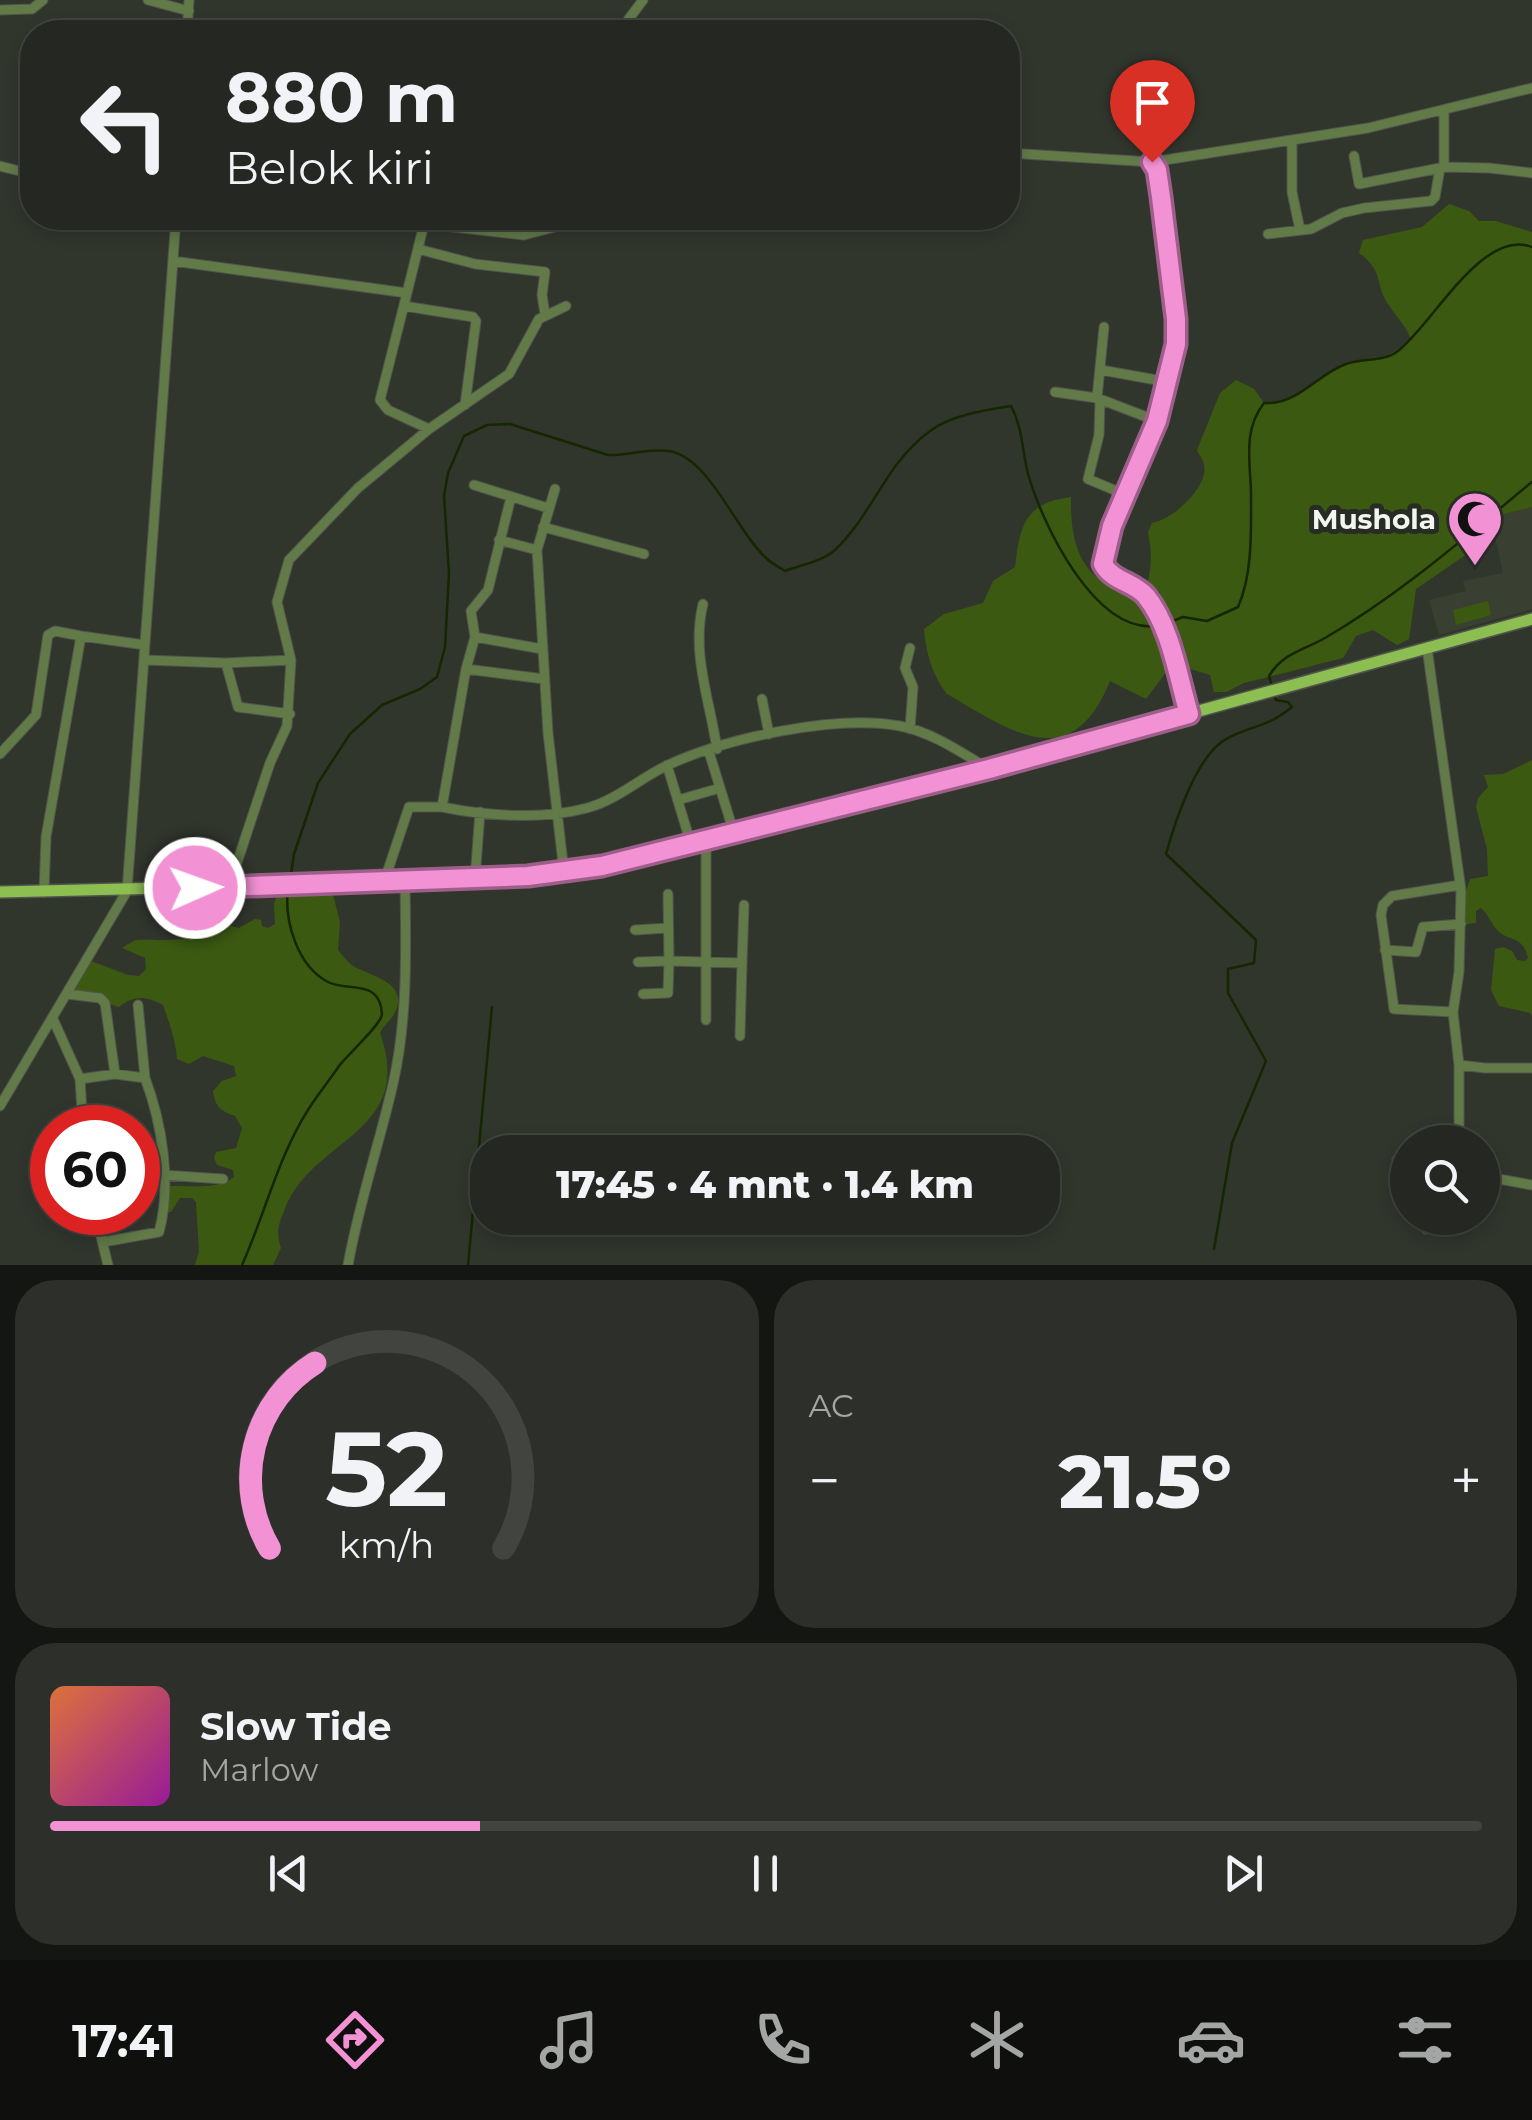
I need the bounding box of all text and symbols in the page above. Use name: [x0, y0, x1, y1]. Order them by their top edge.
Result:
text: 880 m: [225, 54, 458, 140]
icon: left: [60, 60, 190, 190]
pin: [1110, 60, 1195, 163]
icon: arrive: [1125, 75, 1180, 130]
text: Belok kiri: [225, 140, 434, 195]
mosque icon: Mushola: [1445, 489, 1505, 568]
place label: Mushola: [1312, 502, 1436, 536]
position arrow: [143, 836, 247, 940]
speed limit sign: 60: [30, 1105, 160, 1235]
map controls: [1390, 1125, 1500, 1235]
button: search: [1390, 1125, 1500, 1235]
text: 17:45 · 4 mnt · 1.4 km: [556, 1161, 974, 1208]
text: AC: [809, 1386, 854, 1425]
text: 52: [325, 1405, 448, 1532]
text: 21.5°: [1059, 1435, 1232, 1527]
text: −: [809, 1447, 840, 1514]
text: +: [1450, 1447, 1482, 1514]
text: km/h: [339, 1523, 434, 1567]
text: Slow Tide: [200, 1703, 392, 1750]
text: Marlow: [200, 1750, 318, 1789]
icon: previous: [261, 1846, 316, 1901]
icon: pause: [738, 1846, 793, 1901]
icon: next: [1216, 1846, 1271, 1901]
icon: directions: [320, 2005, 390, 2075]
icon: music: [534, 2005, 604, 2075]
icon: phone: [748, 2005, 818, 2075]
icon: climate: [962, 2005, 1032, 2075]
icon: car: [1176, 2005, 1246, 2075]
icon: filters: [1390, 2005, 1460, 2075]
text: 17:41: [72, 2013, 176, 2068]

